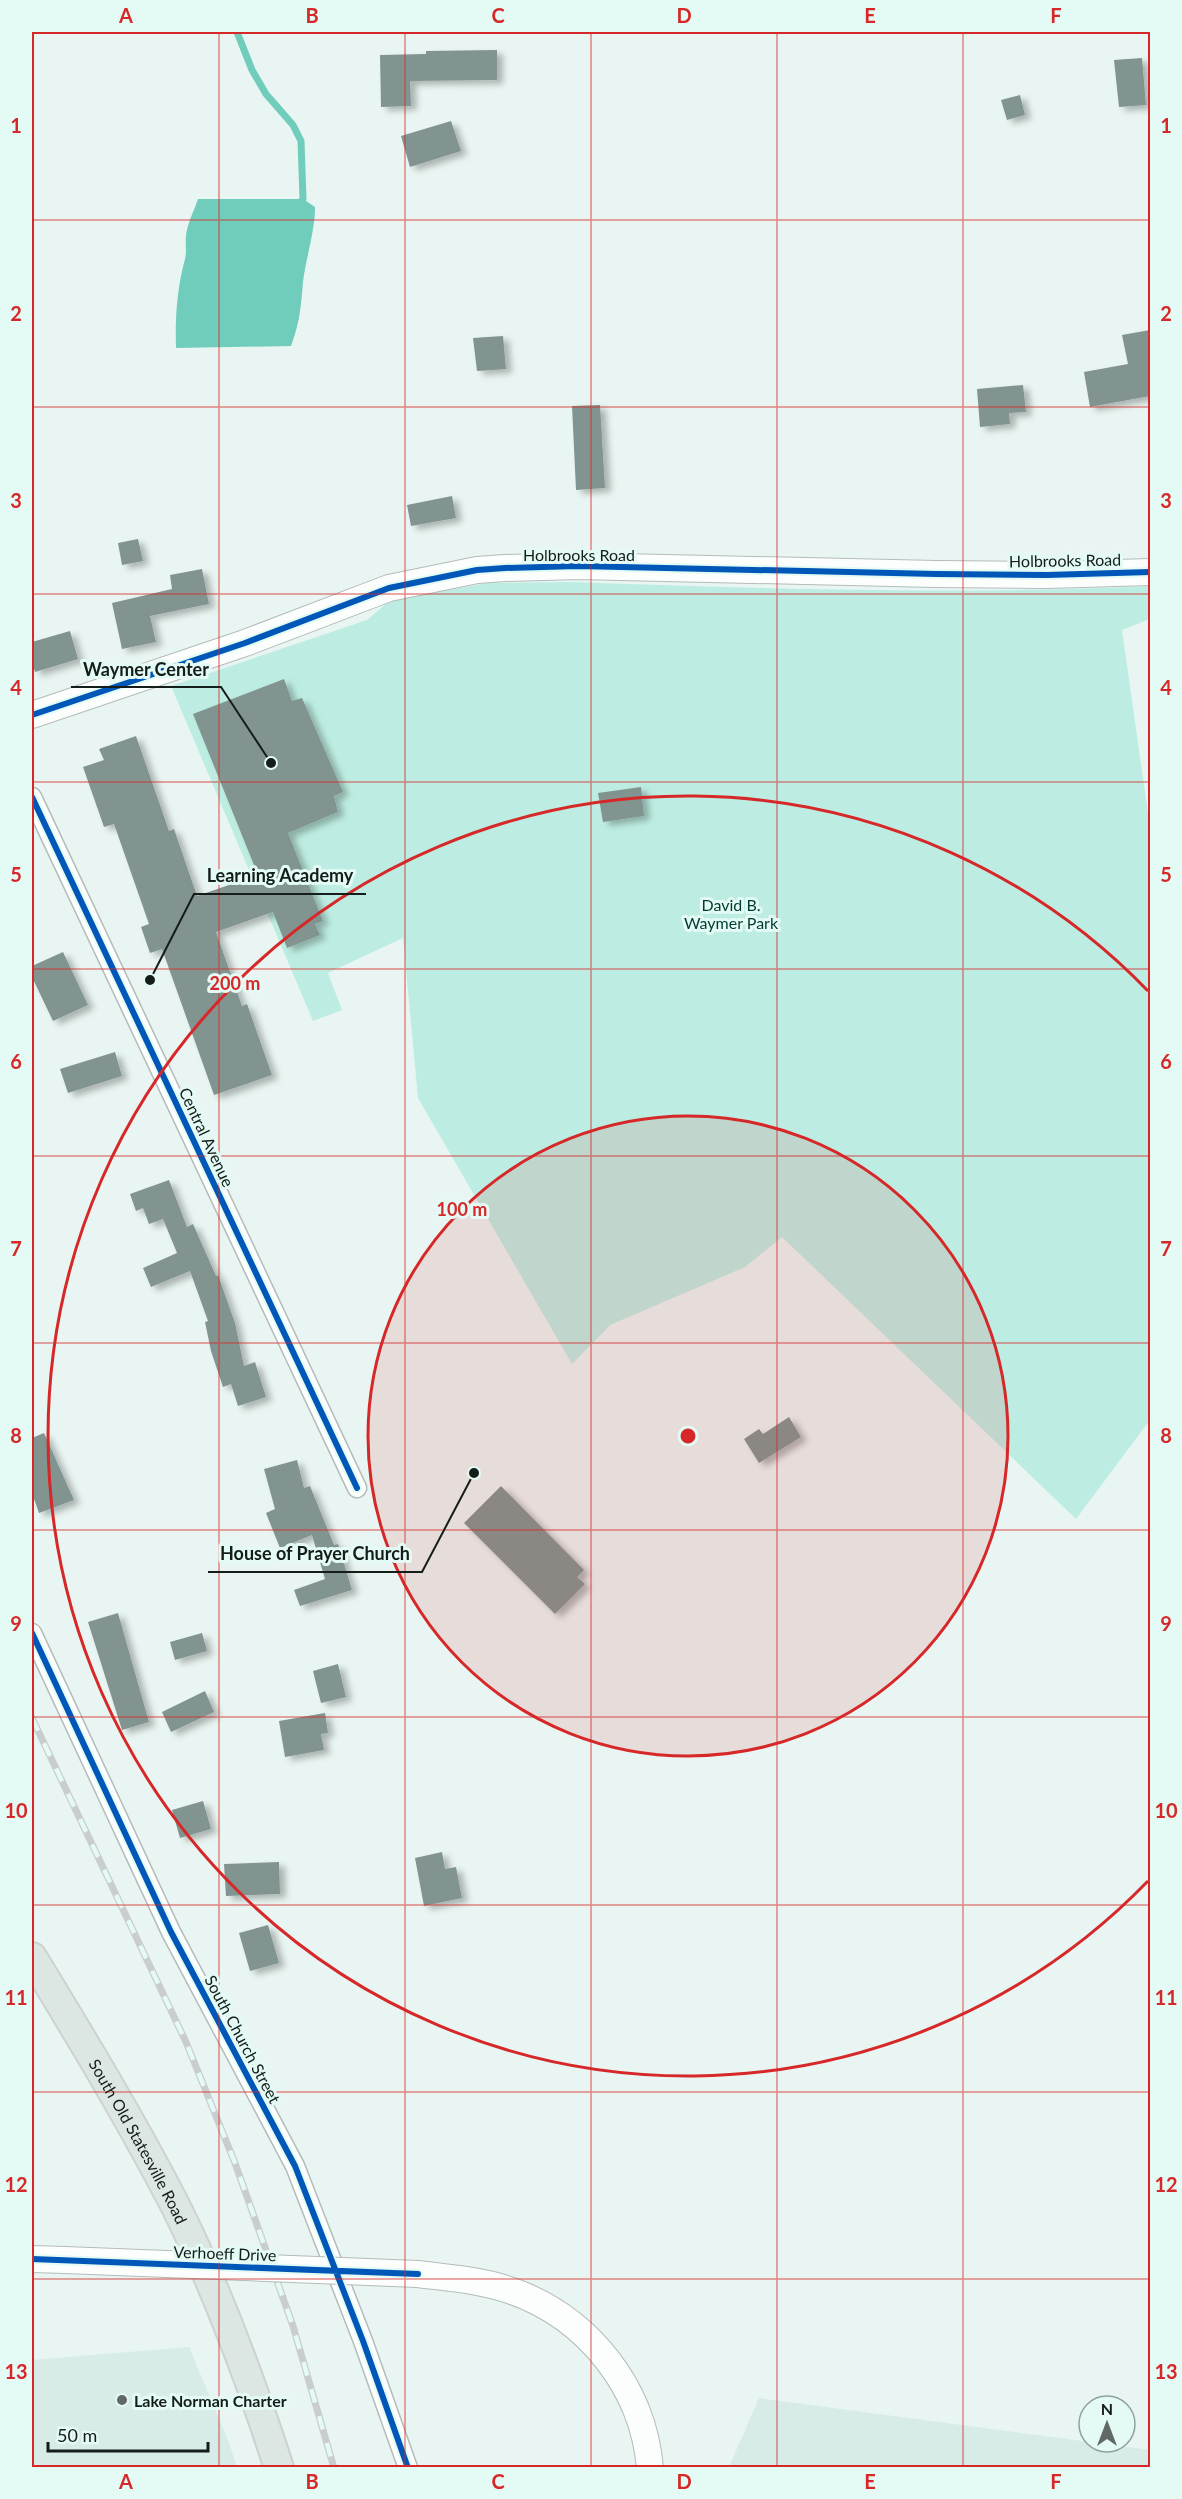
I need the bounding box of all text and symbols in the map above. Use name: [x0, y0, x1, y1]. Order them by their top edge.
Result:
text: A: [118, 3, 133, 27]
text: B: [305, 3, 319, 27]
text: C: [491, 3, 505, 27]
text: D: [676, 3, 692, 27]
text: E: [864, 3, 876, 27]
text: F: [1050, 3, 1062, 27]
text: 1: [10, 113, 22, 137]
text: 1: [1160, 113, 1172, 137]
text: 2: [10, 301, 22, 325]
text: 2: [1160, 301, 1172, 325]
text: 3: [10, 488, 22, 512]
text: 3: [1160, 488, 1172, 512]
street label: Holbrooks Road: [523, 545, 635, 564]
street label: Holbrooks Road: [1009, 550, 1121, 570]
callout: Waymer Center: [71, 651, 221, 687]
text: Waymer Center: [83, 658, 209, 680]
text: 4: [10, 675, 22, 699]
text: 4: [1160, 675, 1172, 699]
callout: Learning Academy: [194, 858, 366, 894]
text: 5: [10, 862, 22, 886]
text: 5: [1160, 862, 1172, 886]
text: Learning Academy: [207, 864, 354, 886]
park label: David B. Waymer Park: [684, 895, 779, 932]
text: 200 m: [210, 972, 260, 994]
text: 6: [10, 1049, 22, 1073]
text: 6: [1160, 1049, 1172, 1073]
street label: Central Avenue: [176, 1084, 238, 1190]
text: 100 m: [437, 1198, 487, 1220]
text: 7: [10, 1236, 22, 1260]
text: 7: [1160, 1236, 1172, 1260]
text: 8: [10, 1423, 22, 1447]
text: 8: [1160, 1423, 1172, 1447]
centre of rings: [678, 1426, 698, 1446]
callout: House of Prayer Church: [208, 1536, 422, 1572]
text: House of Prayer Church: [220, 1542, 410, 1564]
text: 9: [10, 1611, 22, 1635]
text: 9: [1160, 1611, 1172, 1635]
text: 10: [4, 1798, 28, 1822]
text: 10: [1154, 1798, 1178, 1822]
street label: South Church Street: [201, 1972, 285, 2106]
text: 11: [4, 1985, 28, 2009]
text: 11: [1154, 1985, 1178, 2009]
street label: South Old Statesville Road: [86, 2055, 192, 2227]
text: 12: [4, 2172, 28, 2196]
text: 12: [1154, 2172, 1178, 2196]
street label: Verhoeff Drive: [173, 2242, 277, 2264]
text: 13: [4, 2359, 28, 2383]
text: 13: [1154, 2359, 1178, 2383]
place label: Lake Norman Charter: [134, 2391, 287, 2410]
marker: Lake Norman Charter: [115, 2393, 129, 2407]
north arrow: [1077, 2394, 1137, 2454]
text: N: [1101, 2399, 1113, 2418]
scale bar: [48, 2415, 208, 2453]
text: 50 m: [57, 2424, 97, 2446]
text: A: [118, 2469, 133, 2493]
text: B: [305, 2469, 319, 2493]
text: C: [491, 2469, 505, 2493]
text: D: [676, 2469, 692, 2493]
text: E: [864, 2469, 876, 2493]
text: F: [1050, 2469, 1062, 2493]

